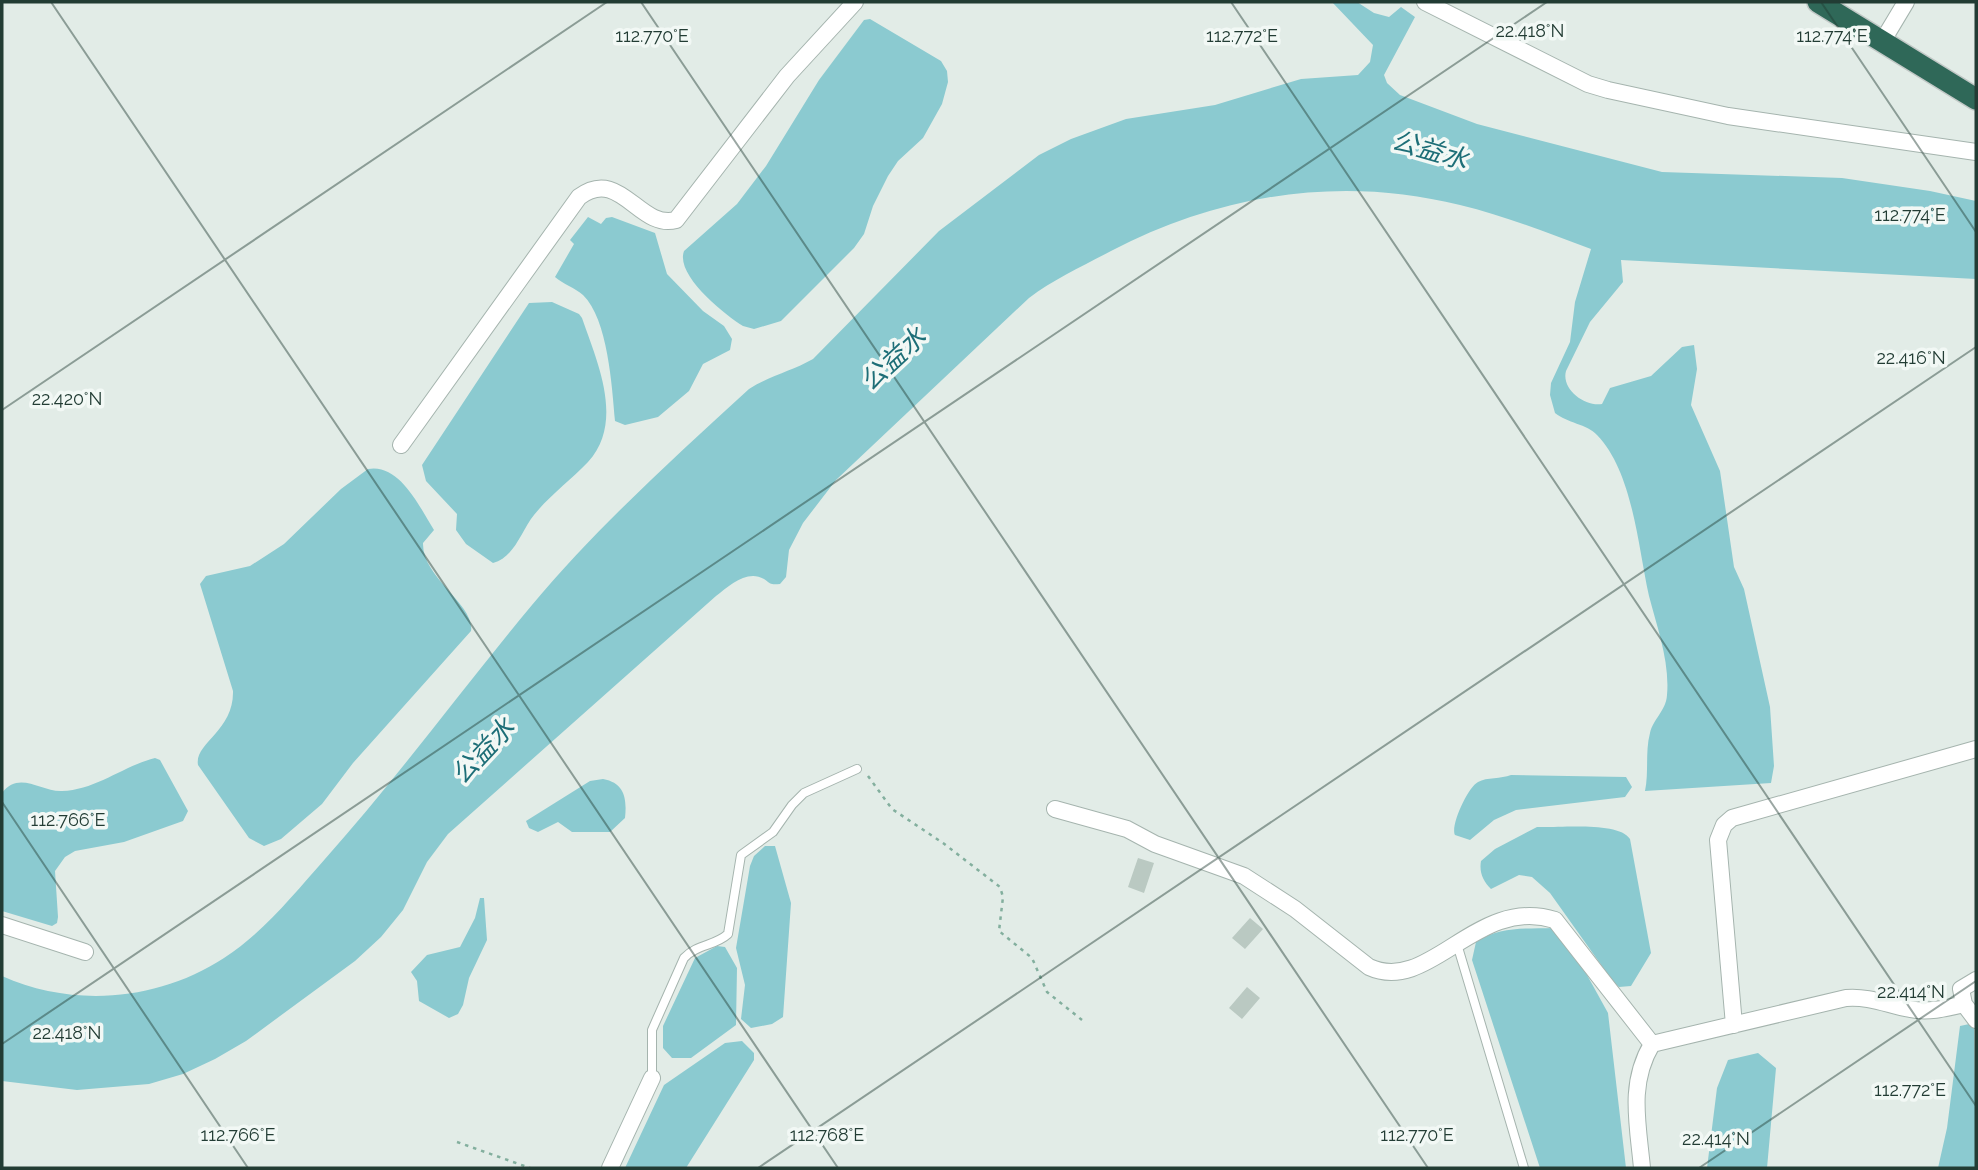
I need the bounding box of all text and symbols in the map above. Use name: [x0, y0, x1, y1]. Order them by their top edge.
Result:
text: 22.418°N: [1495, 20, 1565, 41]
text: 112.770°E: [615, 25, 689, 46]
text: 112.772°E: [1206, 25, 1278, 46]
text: 112.774°E: [1796, 25, 1868, 46]
water label: 公益水: [1388, 125, 1473, 175]
text: 112.774°E: [1874, 204, 1946, 225]
water label: 公益水: [854, 321, 932, 397]
text: 22.416°N: [1876, 347, 1946, 368]
text: 22.420°N: [32, 388, 102, 409]
water label: 公益水: [445, 712, 521, 790]
text: 112.766°E: [31, 809, 105, 830]
text: 22.414°N: [1877, 981, 1945, 1002]
text: 22.418°N: [32, 1022, 102, 1043]
text: 112.772°E: [1874, 1079, 1946, 1100]
text: 112.766°E: [201, 1124, 275, 1145]
text: 112.768°E: [790, 1124, 864, 1145]
text: 112.770°E: [1380, 1124, 1454, 1145]
text: 22.414°N: [1682, 1128, 1750, 1149]

